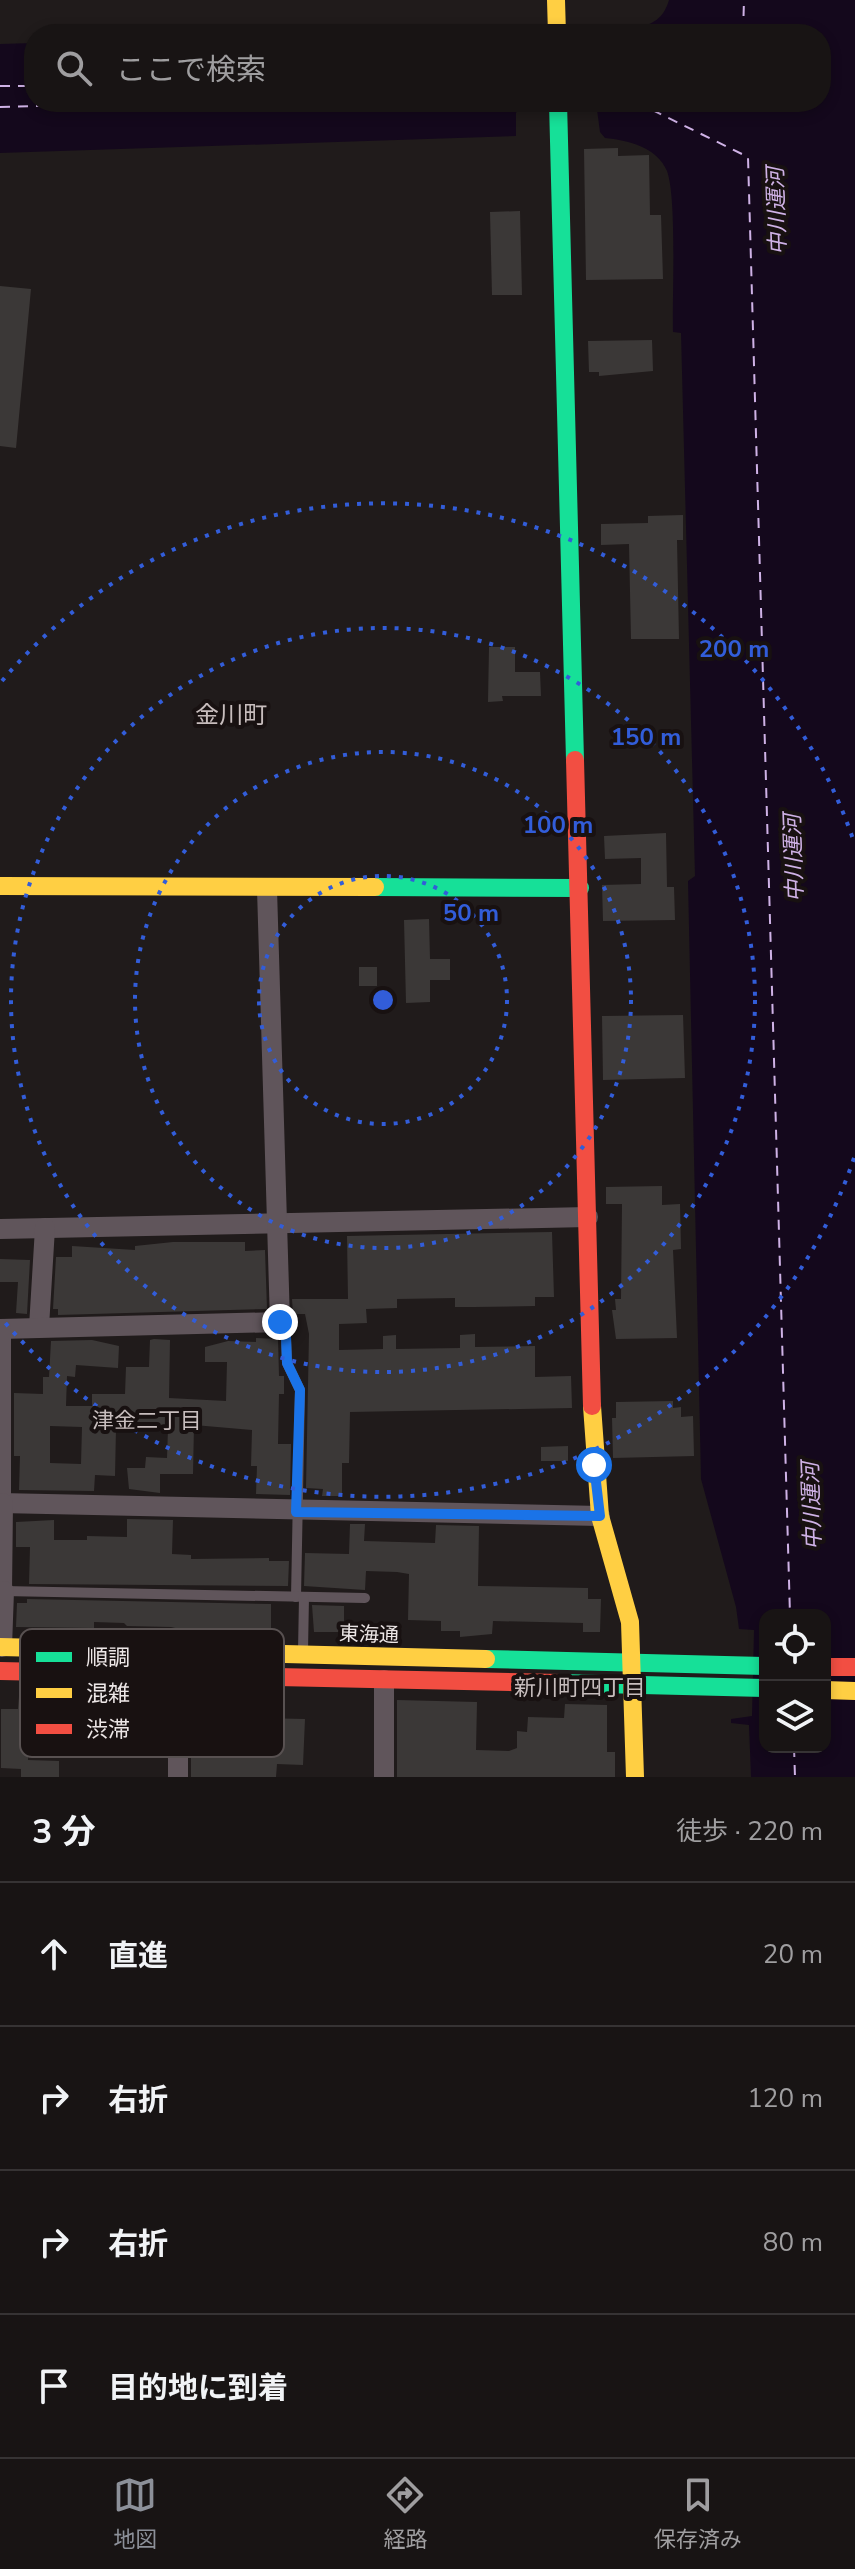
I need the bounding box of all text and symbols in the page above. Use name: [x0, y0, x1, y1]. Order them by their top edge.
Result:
search box: [24, 24, 831, 112]
icon: search: [52, 46, 96, 90]
text: ここで検索: [116, 50, 266, 91]
water label: 中川運河: [760, 162, 794, 255]
text: 200 m: [699, 633, 769, 665]
district label: 金川町: [195, 699, 267, 731]
text: 150 m: [611, 721, 681, 753]
text: 100 m: [523, 809, 593, 841]
water label: 中川運河: [777, 809, 811, 902]
text: 50 m: [443, 897, 499, 929]
centre of rings: [369, 986, 397, 1014]
route end: [262, 1304, 298, 1340]
district label: 津金二丁目: [92, 1406, 202, 1436]
route start: [576, 1447, 612, 1483]
water label: 中川運河: [795, 1457, 829, 1550]
map controls: [759, 1609, 831, 1753]
button: locate: [759, 1609, 831, 1681]
street label: 東海通: [339, 1620, 399, 1649]
legend: [20, 1629, 284, 1757]
text: 順調: [86, 1643, 130, 1673]
district label: 新川町四丁目: [514, 1673, 646, 1703]
text: 混雑: [86, 1679, 130, 1709]
button: layers: [759, 1681, 831, 1753]
text: 渋滞: [86, 1715, 130, 1745]
text: 3 分: [32, 1809, 96, 1855]
text: 徒歩 · 220 m: [676, 1814, 823, 1849]
icon: ahead: [32, 1932, 76, 1976]
text: 直進: [108, 1936, 168, 1977]
text: 20 m: [763, 1937, 823, 1972]
icon: right: [32, 2076, 76, 2120]
text: 右折: [108, 2080, 168, 2121]
text: 120 m: [747, 2081, 823, 2116]
icon: right: [32, 2220, 76, 2264]
text: 右折: [108, 2224, 168, 2265]
text: 80 m: [763, 2225, 823, 2260]
icon: arrive: [32, 2364, 76, 2408]
text: 目的地に到着: [108, 2368, 288, 2409]
tab: 地図: [113, 2473, 157, 2555]
tab: 経路: [383, 2473, 428, 2555]
tab: 保存済み: [654, 2473, 742, 2555]

